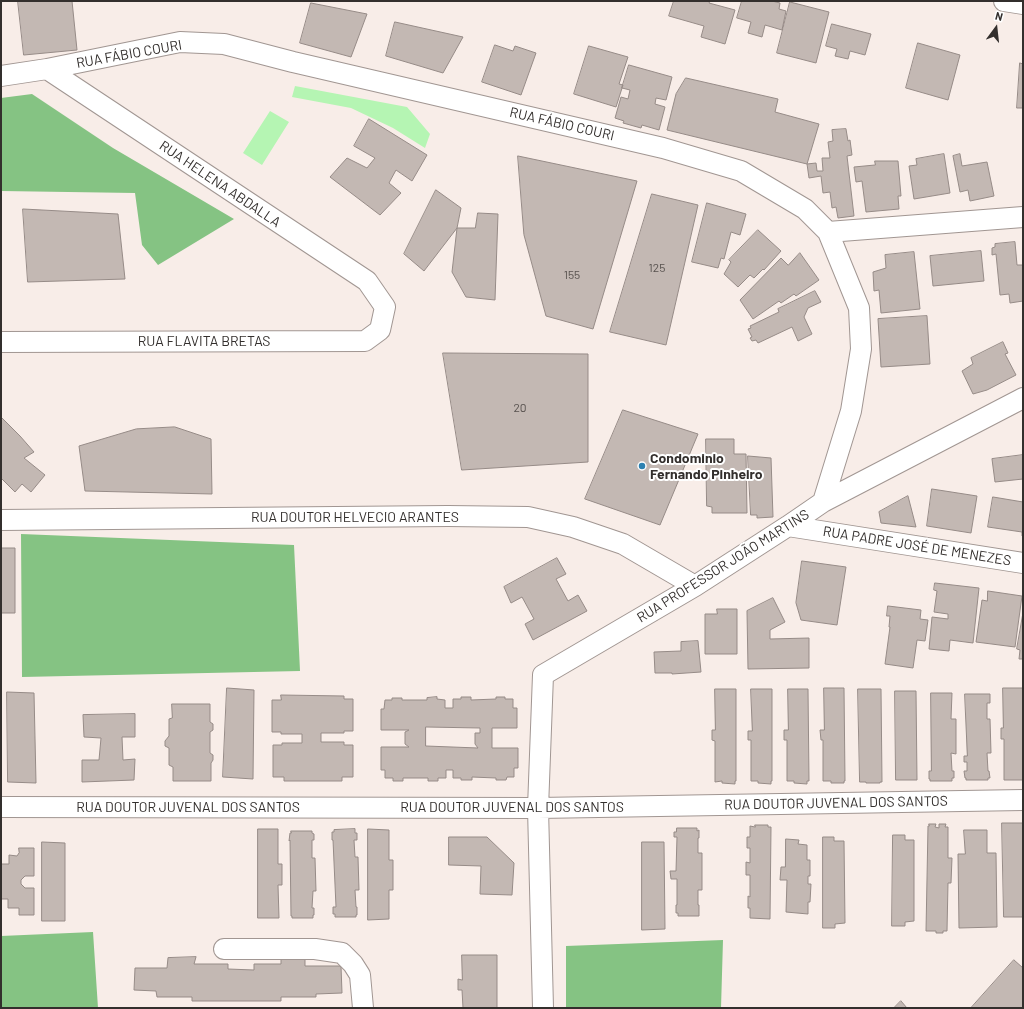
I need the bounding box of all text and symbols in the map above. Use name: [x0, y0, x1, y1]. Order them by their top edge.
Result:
north arrow: [976, 8, 1016, 48]
text: N: [994, 9, 1004, 23]
street label: RUA FÁBIO COURI: [75, 36, 183, 72]
street label: RUA FÁBIO COURI: [508, 104, 616, 144]
street label: RUA HELENA ABDALLA: [156, 137, 284, 231]
house number: 125: [649, 261, 665, 275]
house number: 155: [564, 268, 580, 282]
street label: RUA FLAVITA BRETAS: [138, 333, 270, 349]
house number: 20: [513, 401, 527, 415]
place label: Condominio Fernando Pinheiro: [650, 450, 763, 482]
marker: Condominio Fernando Pinheiro: [637, 461, 647, 471]
street label: RUA PROFESSOR JOÃO MARTINS: [634, 506, 812, 626]
street label: RUA DOUTOR HELVECIO ARANTES: [251, 509, 459, 525]
street label: RUA PADRE JOSÉ DE MENEZES: [822, 523, 1012, 569]
street label: RUA DOUTOR JUVENAL DOS SANTOS: [724, 793, 948, 813]
street label: RUA DOUTOR JUVENAL DOS SANTOS: [76, 799, 300, 815]
street label: RUA DOUTOR JUVENAL DOS SANTOS: [400, 799, 624, 815]

